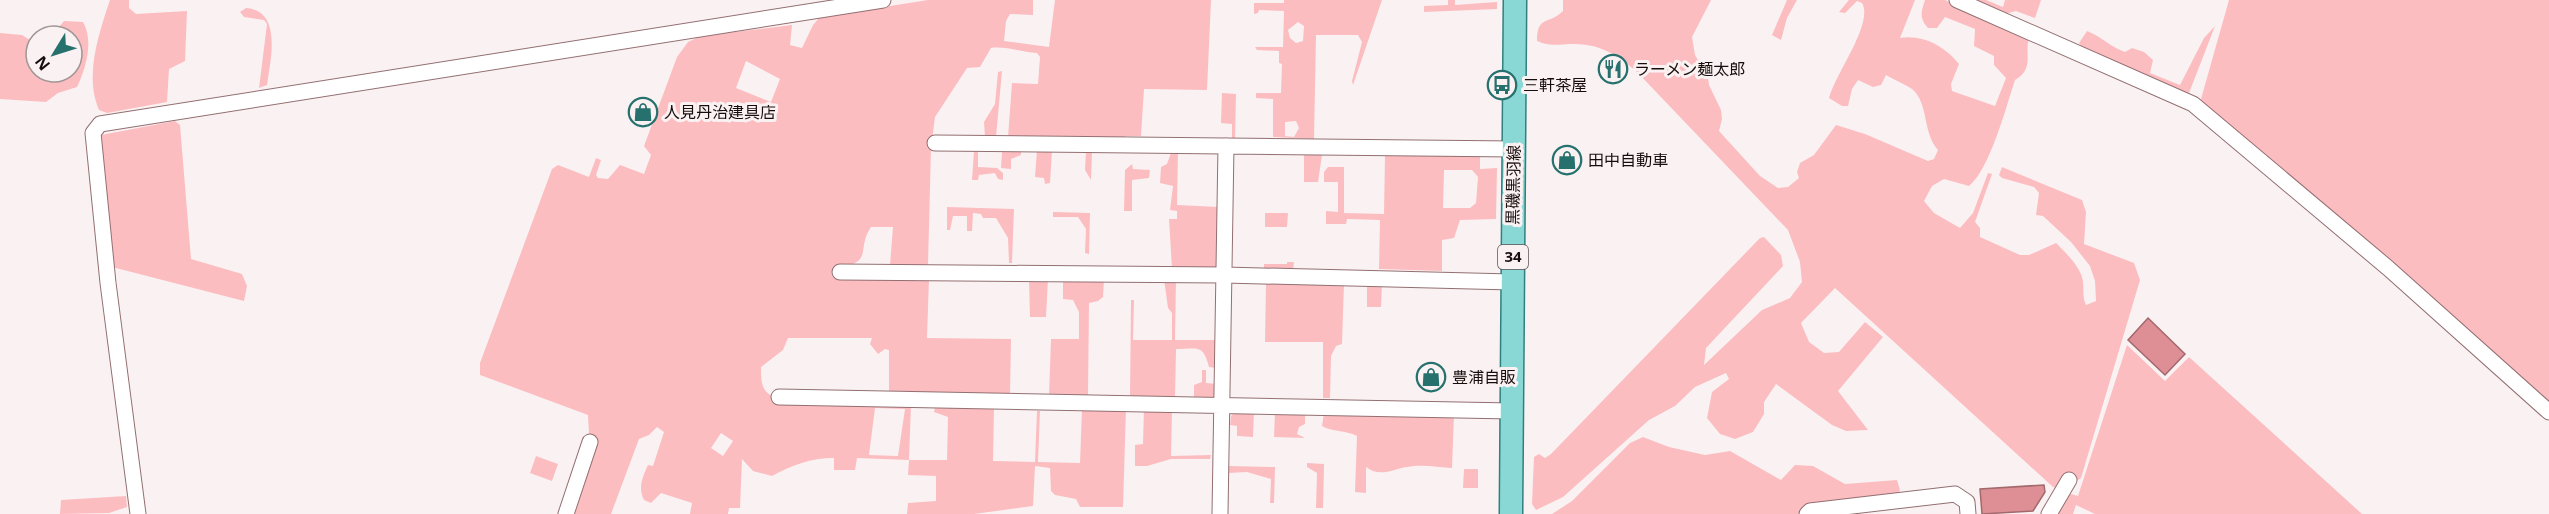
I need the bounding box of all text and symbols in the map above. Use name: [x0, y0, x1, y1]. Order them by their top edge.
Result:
north arrow: [24, 24, 84, 84]
text: N: [30, 51, 55, 75]
restaurant icon: ラーメン麺太郎: [1597, 53, 1629, 85]
place label: ラーメン麺太郎: [1634, 58, 1745, 80]
bus stop icon: 三軒茶屋: [1486, 69, 1518, 101]
place label: 三軒茶屋: [1523, 74, 1587, 96]
shop icon: 人見丹治建具店: [627, 96, 659, 128]
place label: 人見丹治建具店: [664, 101, 776, 123]
shop icon: 田中自動車: [1551, 144, 1583, 176]
street label: 黒磯黒羽線: [1501, 145, 1525, 225]
place label: 田中自動車: [1588, 149, 1668, 171]
road number: 34: [1498, 245, 1528, 269]
shop icon: 豊浦自販: [1415, 361, 1447, 393]
place label: 豊浦自販: [1452, 366, 1516, 388]

